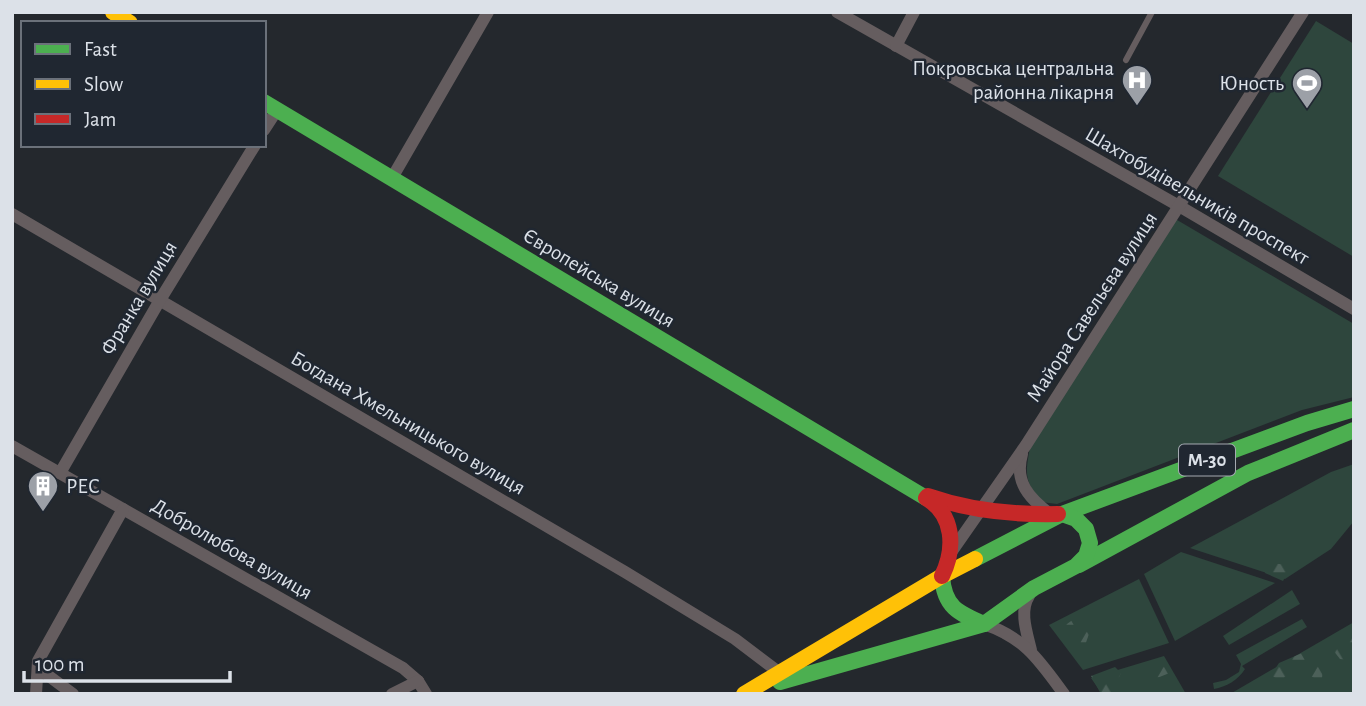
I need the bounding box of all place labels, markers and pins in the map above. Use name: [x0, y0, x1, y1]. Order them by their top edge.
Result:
place label: Покровська центральна районна лікарня: [912, 58, 1114, 103]
hospital icon: Покровська центральна районна лікарня: [1120, 63, 1154, 107]
sports icon: Юность: [1290, 66, 1324, 110]
place label: Юность: [1219, 73, 1284, 94]
building icon: РЕС: [26, 469, 60, 513]
place label: РЕС: [66, 476, 100, 497]

